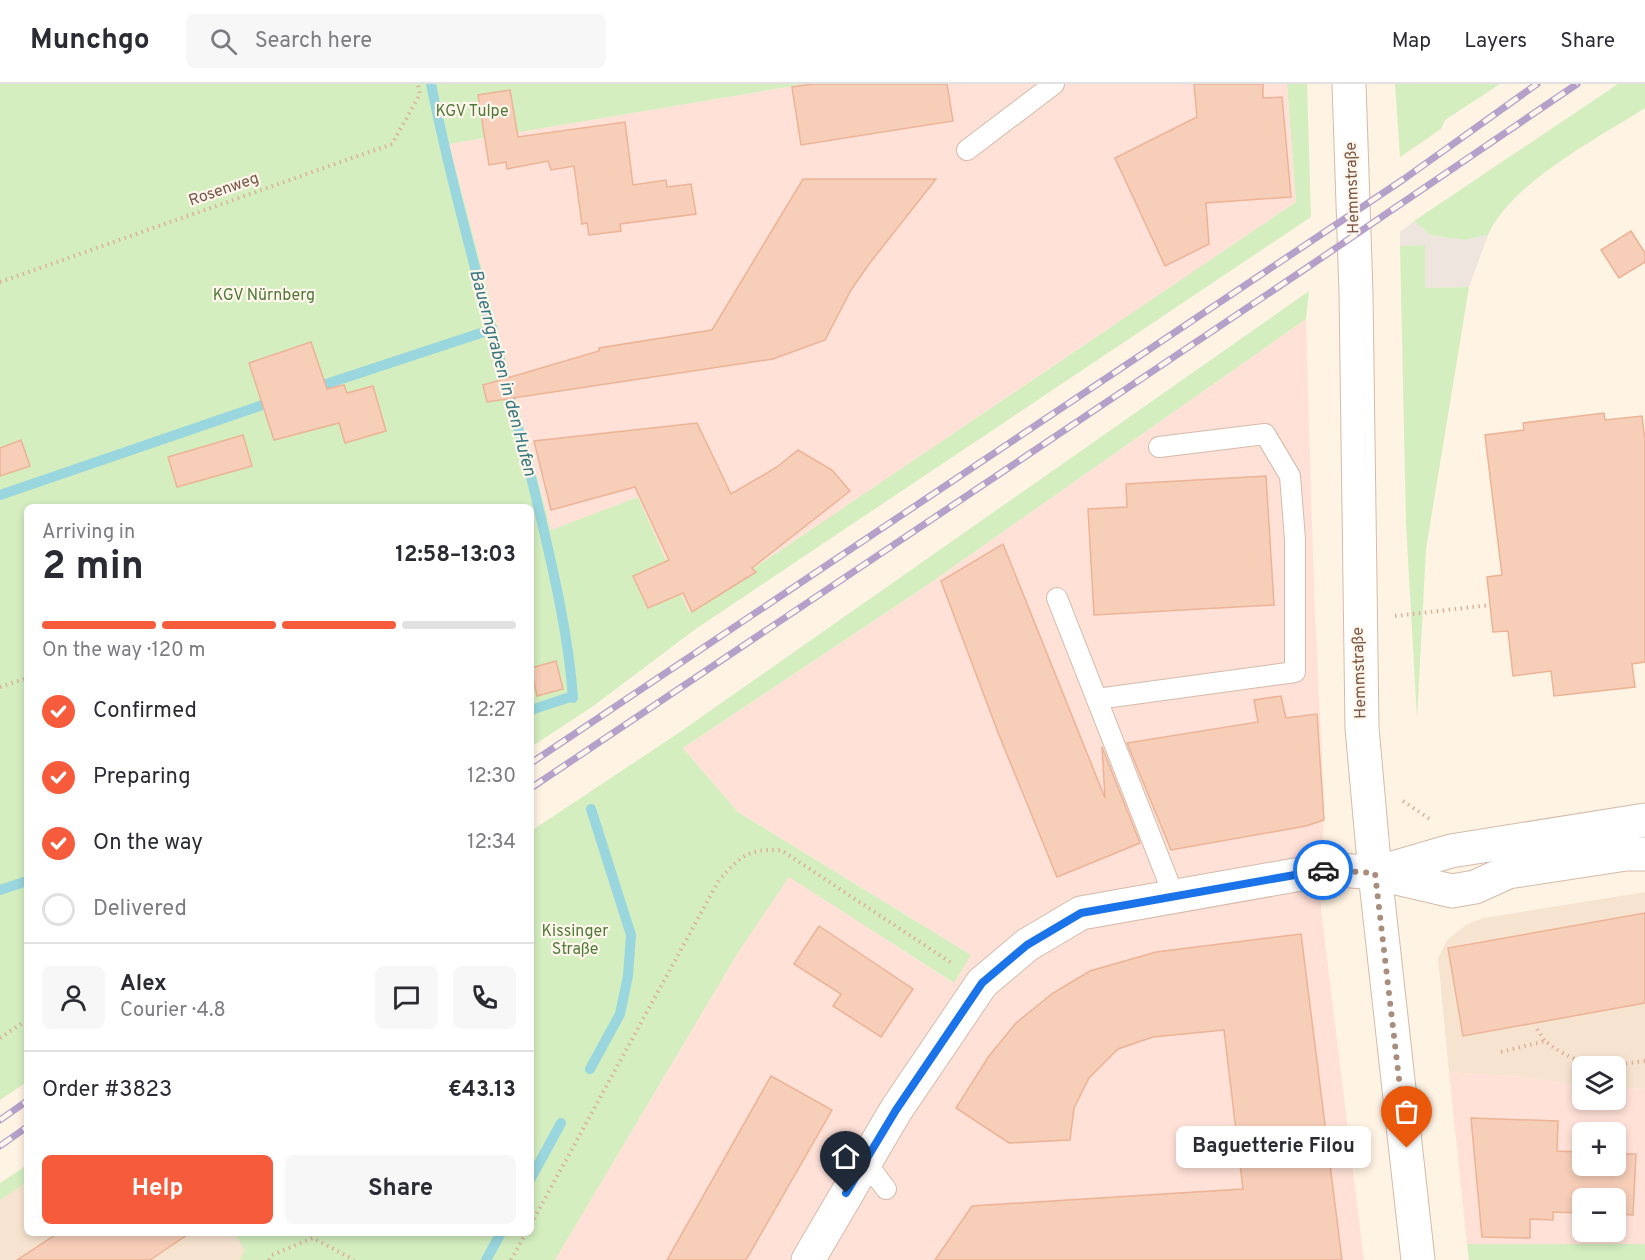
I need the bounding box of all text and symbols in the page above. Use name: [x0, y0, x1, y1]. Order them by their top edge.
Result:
search box: [186, 14, 606, 68]
text: Munchgo: [30, 23, 150, 59]
icon: search: [207, 25, 240, 58]
text: Search here: [255, 28, 372, 55]
text: Map: [1392, 28, 1431, 55]
text: Layers: [1464, 28, 1527, 55]
text: Share: [1560, 28, 1615, 55]
park label: KGV Tulpe: [435, 102, 509, 122]
street label: Hemmstraße: [1341, 142, 1365, 234]
street label: Rosenweg: [186, 169, 262, 211]
water label: Bauerngraben in den Hufen: [463, 267, 541, 479]
park label: KGV Nürnberg: [213, 286, 315, 306]
text: Arriving in: [42, 520, 135, 546]
text: 12:58–13:03: [395, 542, 516, 569]
text: 2 min: [42, 544, 144, 593]
street label: Hemmstraße: [1348, 627, 1372, 719]
text: On the way · 120 m: [42, 638, 206, 664]
icon: check: [42, 695, 75, 728]
text: Confirmed: [93, 698, 197, 725]
text: 12:27: [469, 698, 516, 724]
icon: check: [42, 761, 75, 794]
text: Preparing: [93, 764, 191, 791]
text: 12:30: [467, 764, 516, 790]
icon: check: [42, 827, 75, 860]
text: On the way: [93, 830, 203, 857]
text: 12:34: [467, 830, 516, 856]
courier: [1293, 840, 1353, 900]
icon: car: [1307, 854, 1340, 887]
text: Delivered: [93, 896, 187, 923]
park label: Kissinger Straße: [542, 922, 608, 960]
button: person: [42, 966, 105, 1029]
button: chat: [375, 966, 438, 1029]
button: phone: [453, 966, 516, 1029]
text: Alex: [120, 971, 167, 998]
text: Courier · 4.8: [120, 998, 226, 1024]
map controls: [1572, 1056, 1626, 1242]
button: layers: [1572, 1056, 1626, 1110]
text: Order #3823: [42, 1077, 172, 1104]
text: €43.13: [448, 1077, 516, 1104]
pin: [1381, 1086, 1432, 1148]
icon: bag: [1390, 1095, 1423, 1128]
button: +: [1572, 1122, 1626, 1176]
callout: Baguetterie Filou: [1176, 1127, 1371, 1169]
pin: [820, 1131, 871, 1193]
text: Baguetterie Filou: [1192, 1134, 1355, 1160]
icon: home: [829, 1140, 862, 1173]
button: Help: [42, 1155, 273, 1224]
button: Share: [285, 1155, 516, 1224]
button: −: [1572, 1188, 1626, 1242]

